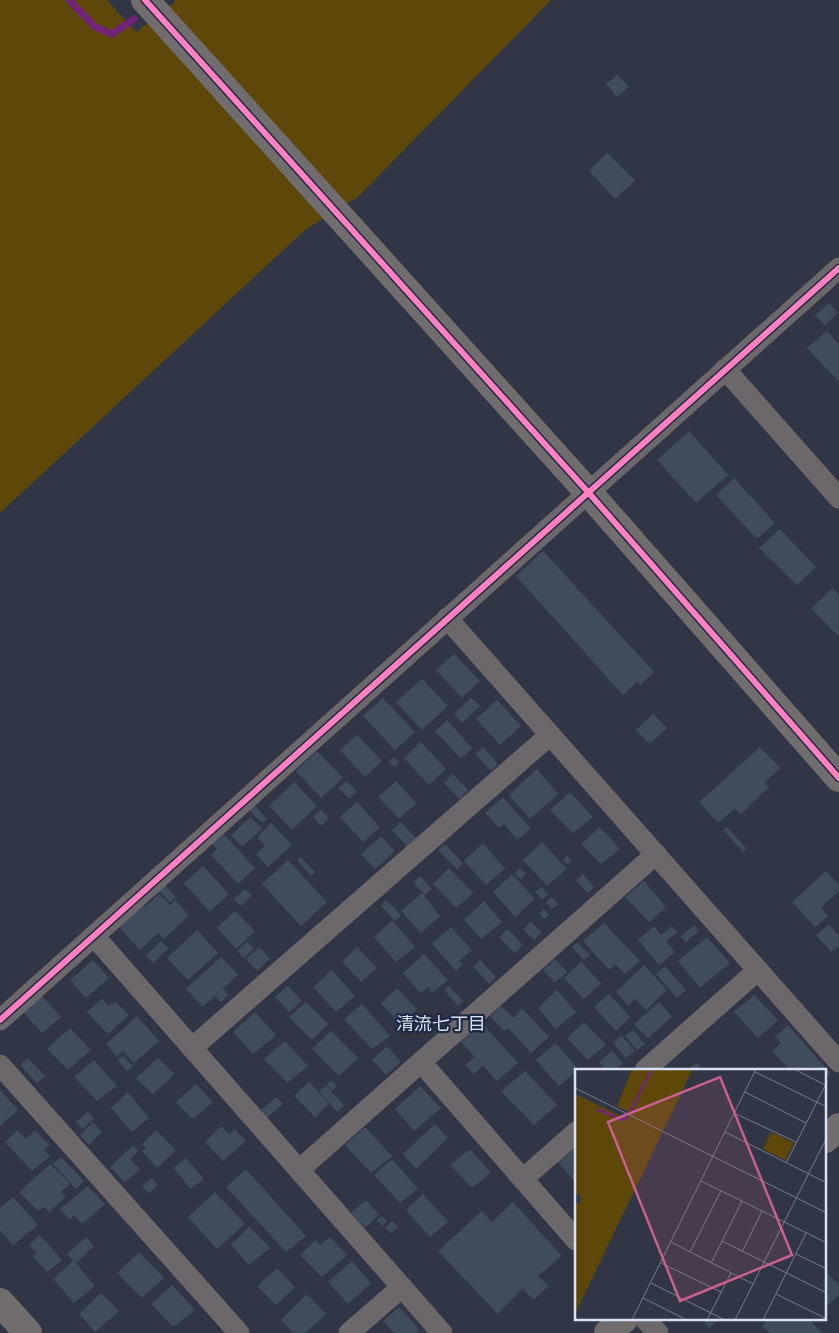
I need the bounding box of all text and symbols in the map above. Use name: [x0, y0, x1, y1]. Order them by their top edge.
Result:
district label: 清流七丁目: [396, 1012, 486, 1036]
inset map: [575, 1069, 826, 1320]

